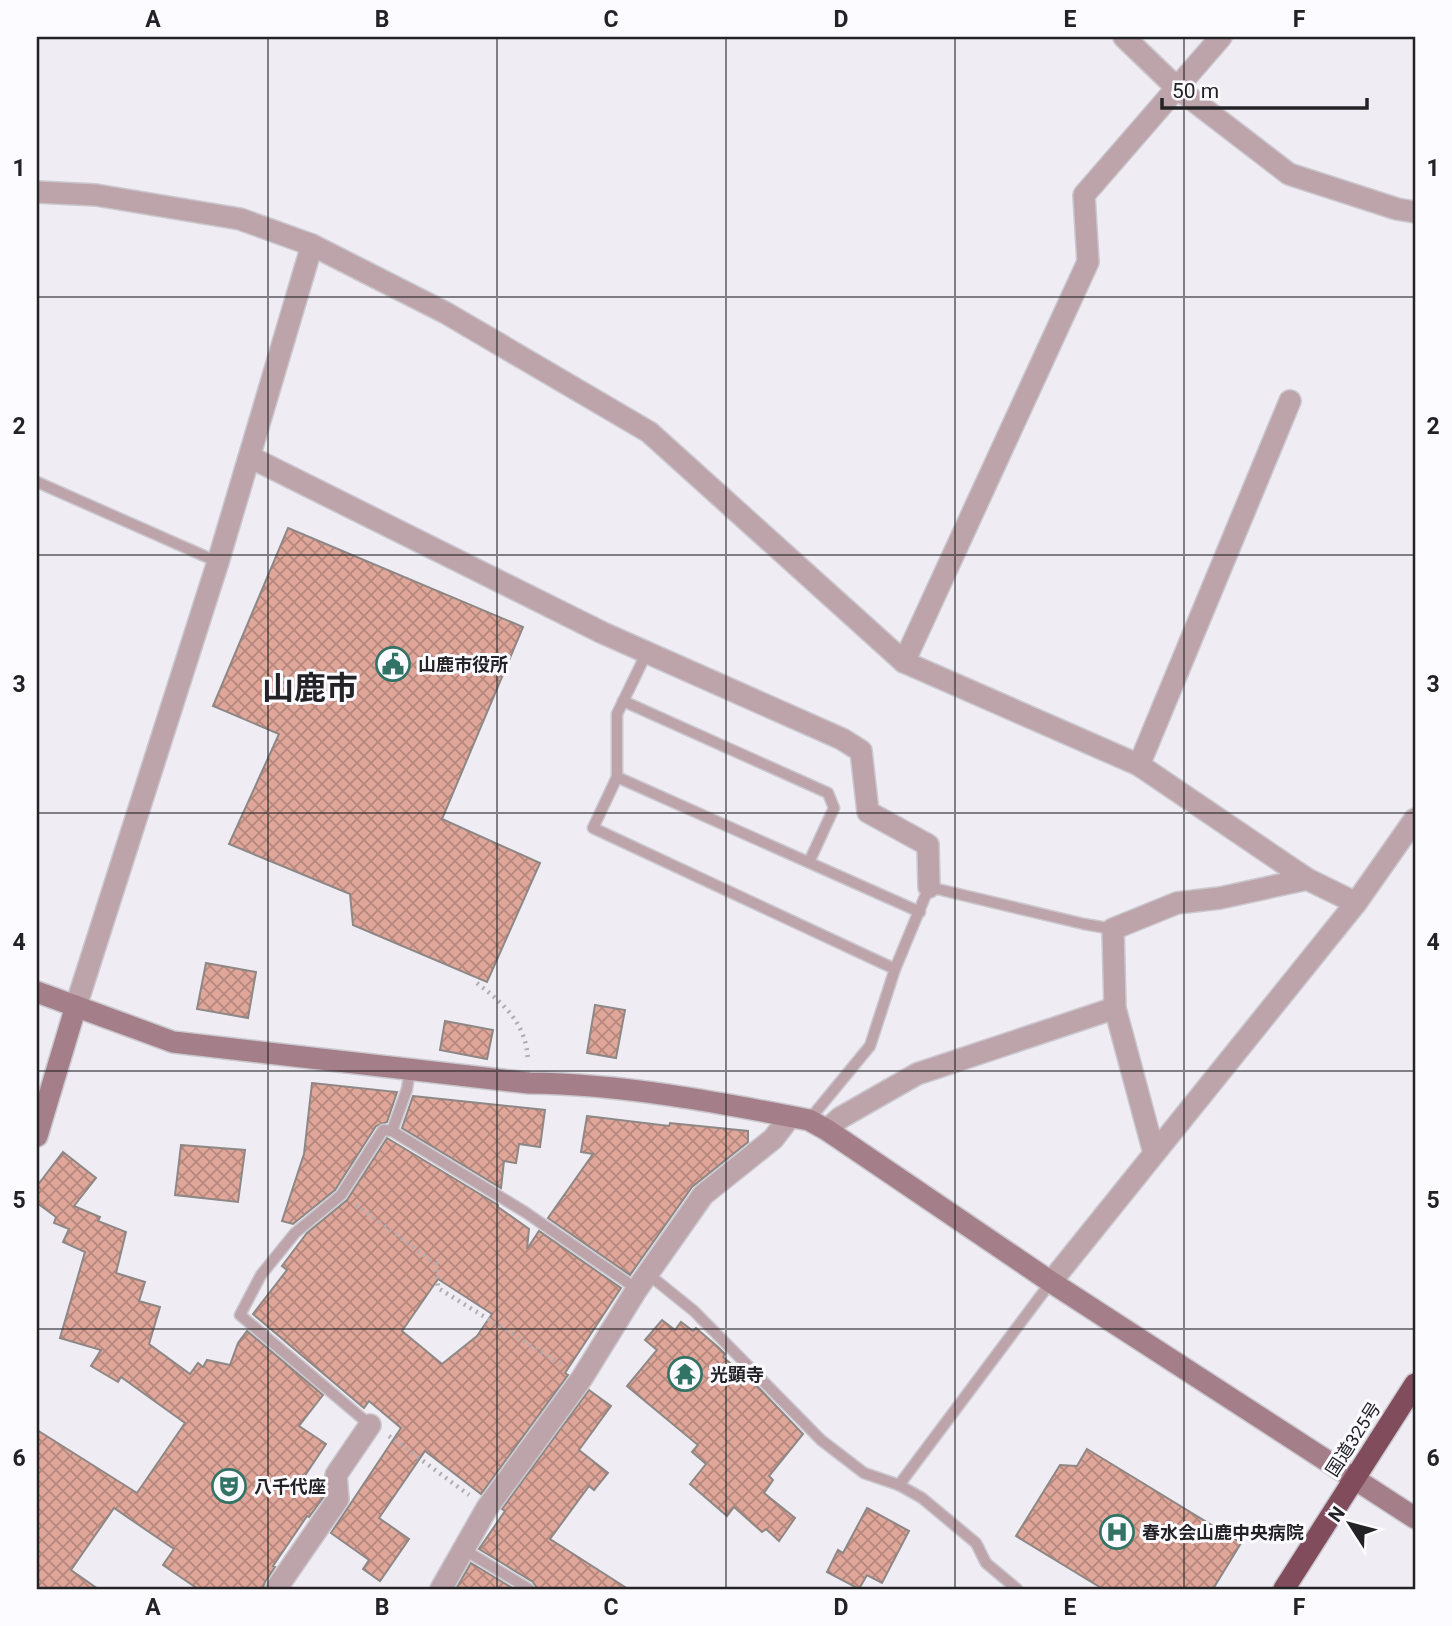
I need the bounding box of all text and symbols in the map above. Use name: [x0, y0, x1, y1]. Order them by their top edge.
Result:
text: A: [145, 6, 161, 33]
text: B: [375, 6, 389, 33]
text: C: [603, 6, 619, 33]
text: D: [834, 6, 848, 33]
text: E: [1064, 6, 1077, 33]
text: F: [1293, 6, 1306, 33]
scale bar: [1162, 66, 1366, 110]
text: 50 m: [1172, 79, 1219, 103]
text: 1: [12, 155, 26, 182]
text: 1: [1426, 155, 1440, 182]
text: 2: [12, 413, 26, 440]
text: 2: [1426, 413, 1440, 440]
public building icon: 山鹿市役所: [374, 645, 412, 683]
place label: 山鹿市役所: [418, 654, 508, 675]
district label: 山鹿市: [262, 669, 358, 707]
text: 3: [12, 671, 26, 698]
text: 3: [1426, 671, 1440, 698]
text: 4: [12, 929, 26, 956]
text: 4: [1426, 929, 1440, 956]
text: 5: [12, 1187, 26, 1214]
text: 5: [1426, 1187, 1440, 1214]
temple icon: 光顕寺: [666, 1355, 704, 1393]
place label: 光顕寺: [710, 1364, 764, 1385]
street label: 国道325号: [1321, 1398, 1385, 1480]
text: 6: [12, 1445, 26, 1472]
text: 6: [1426, 1445, 1440, 1472]
theatre icon: 八千代座: [210, 1467, 248, 1505]
place label: 八千代座: [254, 1476, 326, 1497]
north arrow: [1316, 1490, 1386, 1560]
text: N: [1323, 1502, 1350, 1526]
hospital icon: 春水会山鹿中央病院: [1098, 1513, 1136, 1551]
place label: 春水会山鹿中央病院: [1142, 1522, 1304, 1543]
text: A: [145, 1594, 161, 1621]
text: B: [375, 1594, 389, 1621]
text: C: [603, 1594, 619, 1621]
text: D: [834, 1594, 848, 1621]
text: E: [1064, 1594, 1077, 1621]
text: F: [1293, 1594, 1306, 1621]

